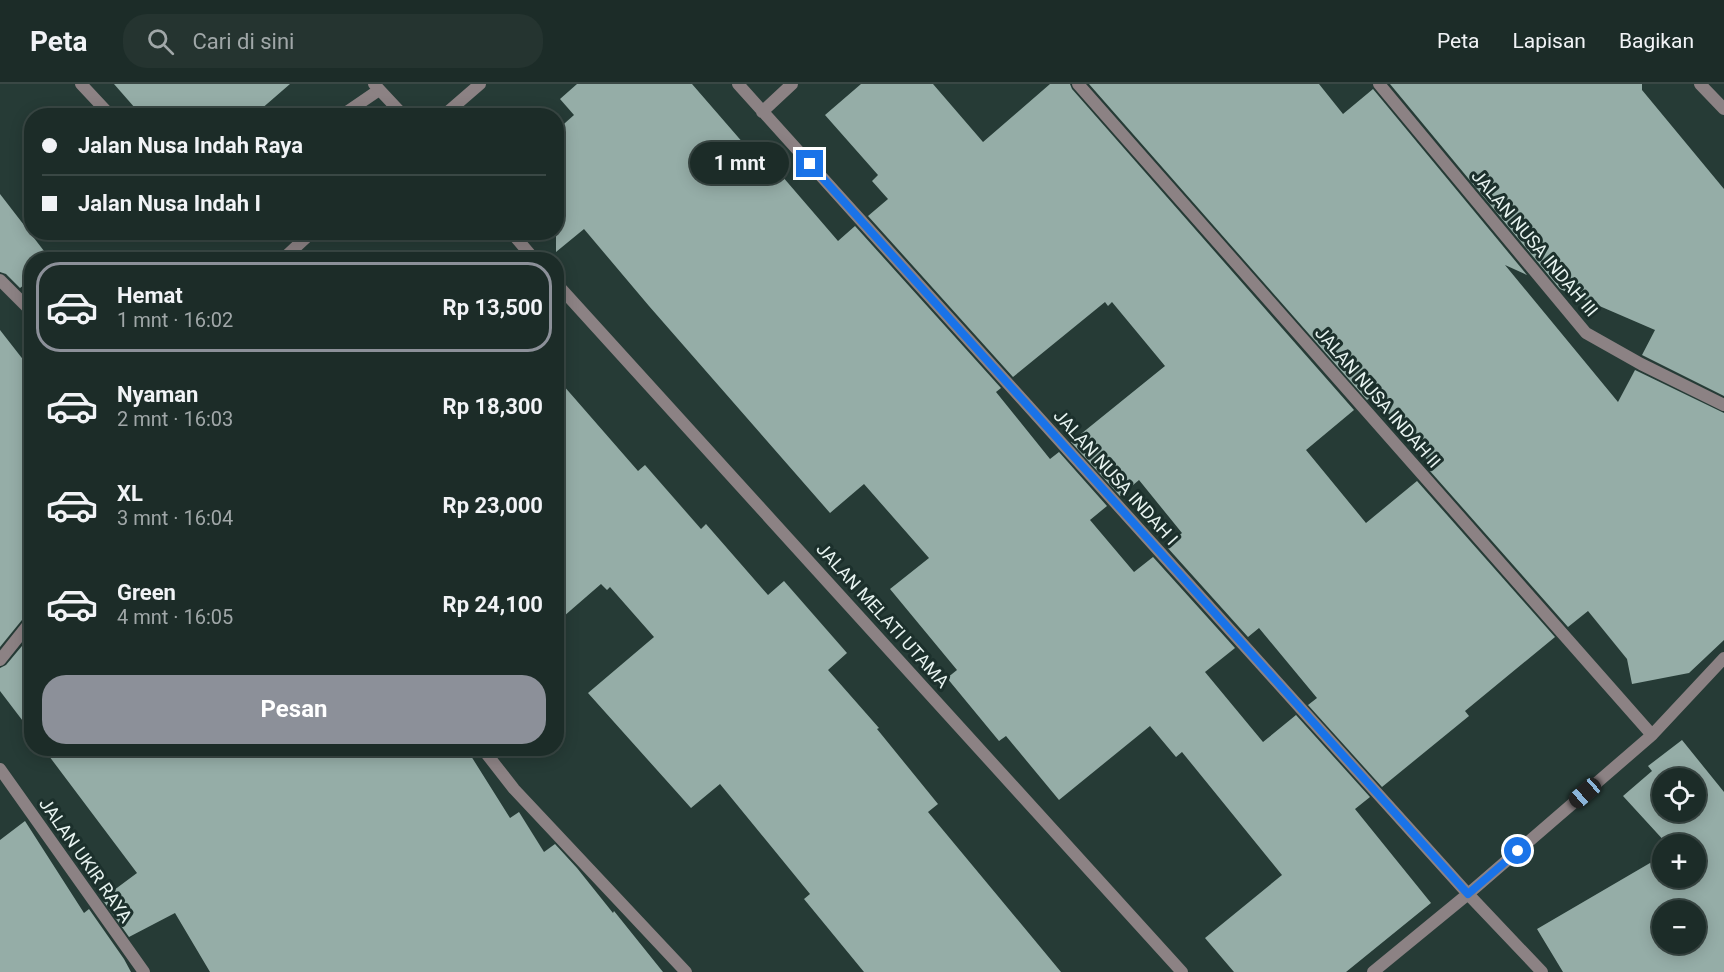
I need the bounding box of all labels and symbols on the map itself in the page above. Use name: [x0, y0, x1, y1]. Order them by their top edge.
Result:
callout: 1 mnt: [690, 143, 789, 185]
route end: [796, 150, 823, 177]
street label: JALAN NUSA INDAH III: [1468, 165, 1602, 321]
street label: JALAN NUSA INDAH II: [1311, 322, 1445, 472]
street label: JALAN NUSA INDAH I: [1050, 405, 1182, 549]
street label: JALAN MELATI UTAMA: [812, 538, 954, 692]
car: [1566, 774, 1604, 812]
street label: JALAN UKIR RAYA: [35, 794, 137, 927]
route start: [1504, 837, 1531, 864]

